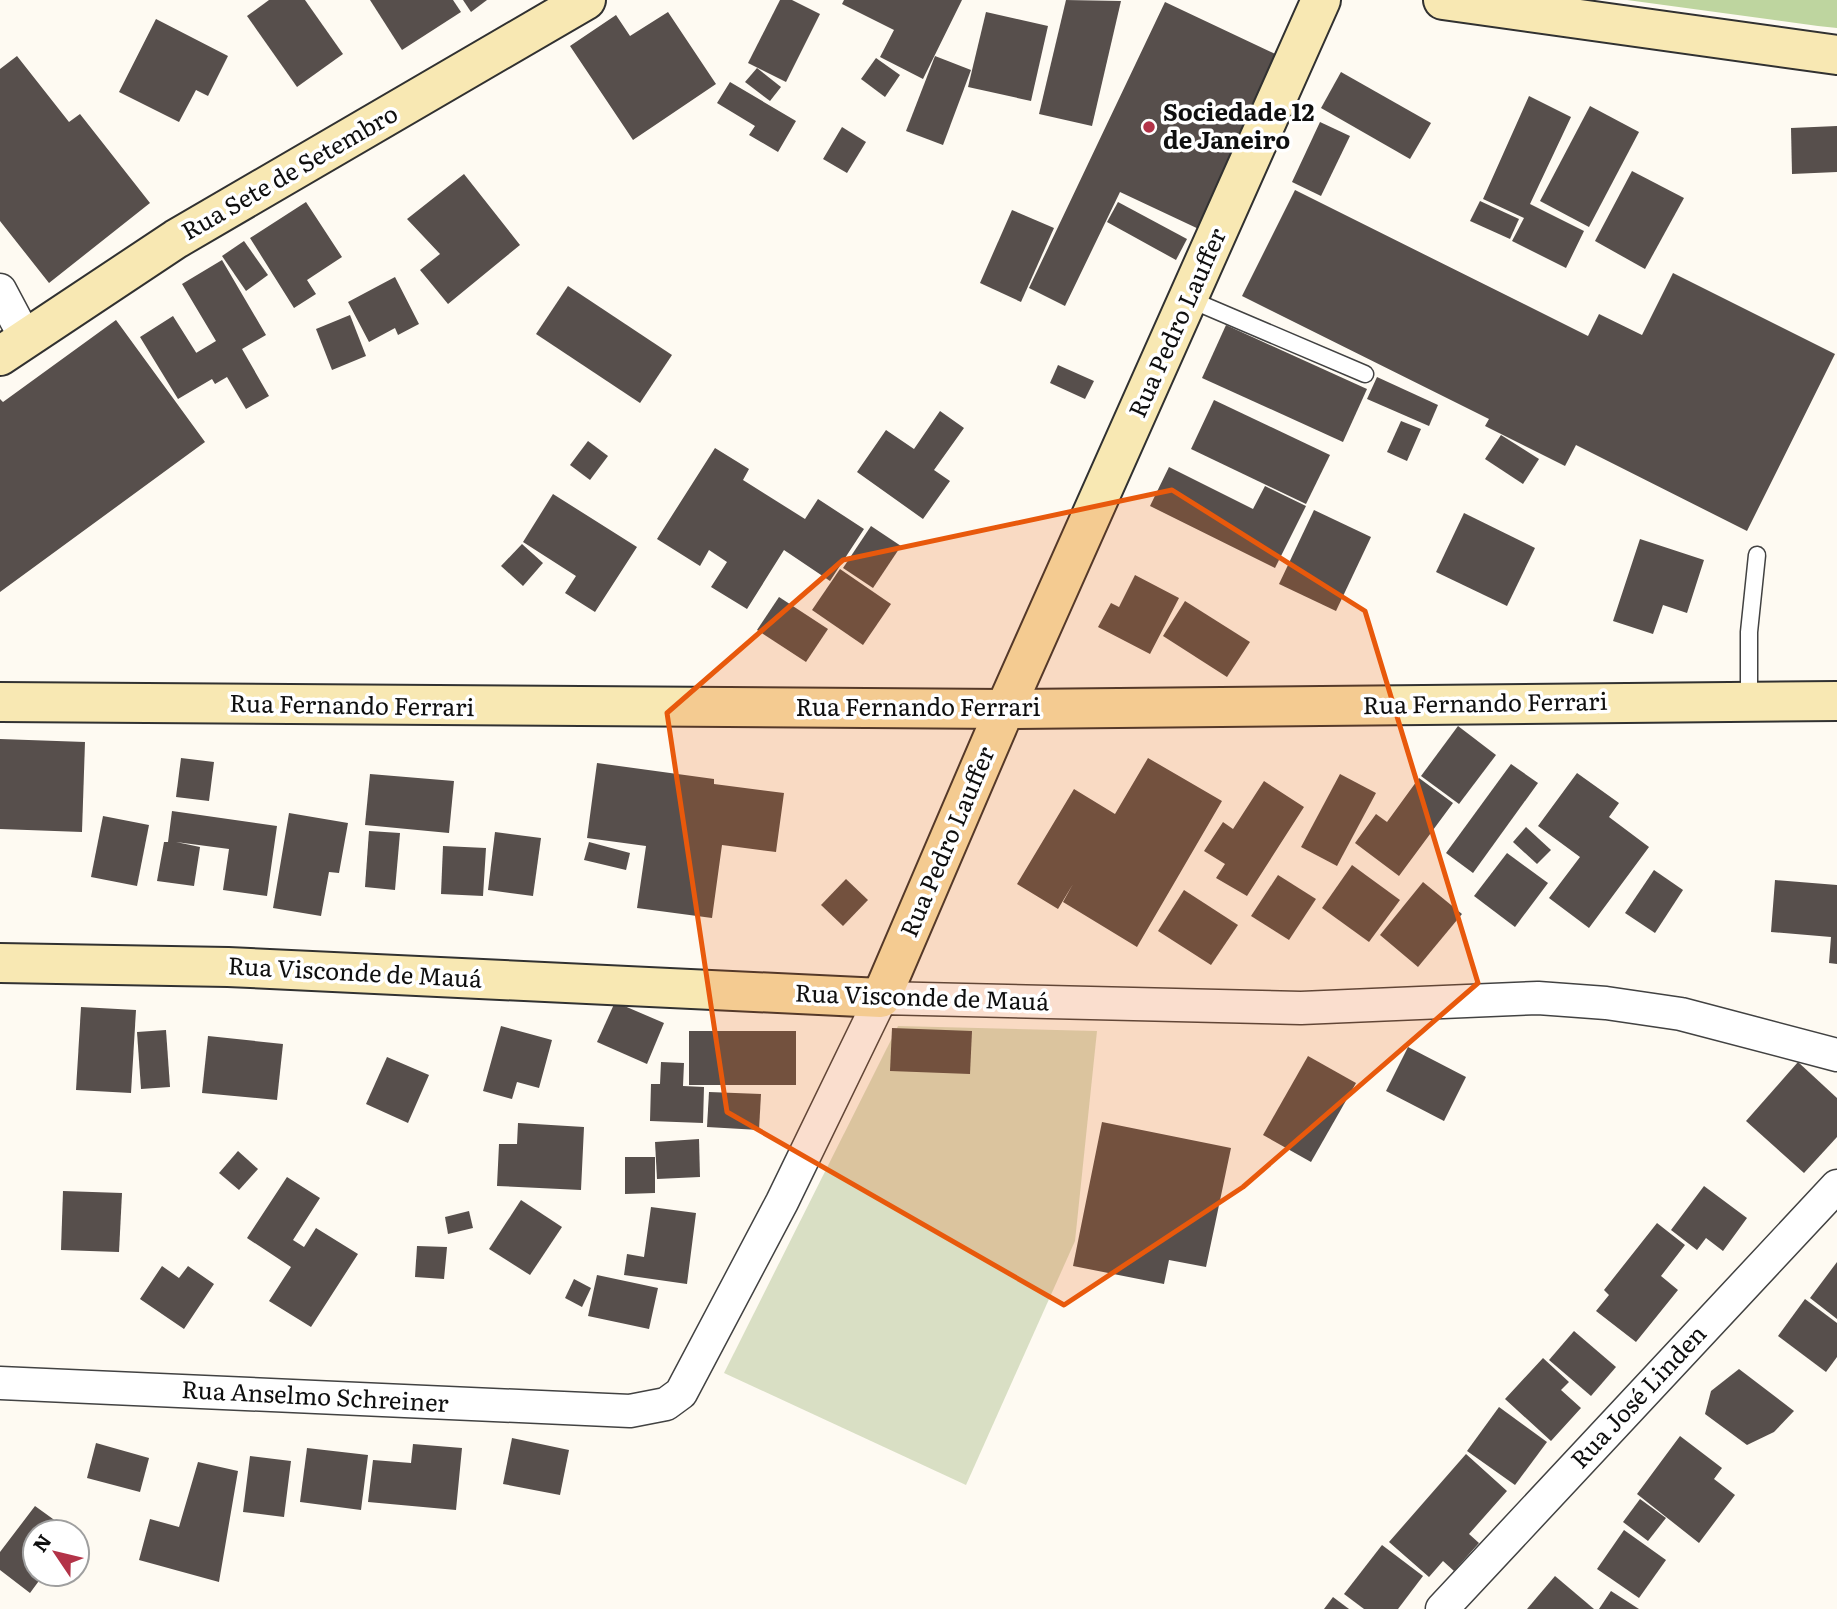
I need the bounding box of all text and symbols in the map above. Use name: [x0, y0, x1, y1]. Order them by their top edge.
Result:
place label: Sociedade 12 de Janeiro: [1163, 93, 1315, 156]
street label: Rua Sete de Setembro: [174, 95, 403, 247]
marker: Sociedade 12 de Janeiro: [1141, 119, 1157, 135]
street label: Rua Pedro Lauffer: [1118, 221, 1233, 422]
street label: Rua Fernando Ferrari: [1362, 682, 1608, 721]
street label: Rua Fernando Ferrari: [229, 684, 475, 723]
street label: Rua Fernando Ferrari: [795, 688, 1041, 723]
street label: Rua Pedro Lauffer: [890, 740, 1002, 942]
street label: Rua Visconde de Mauá: [227, 946, 483, 995]
street label: Rua Visconde de Mauá: [794, 974, 1050, 1017]
street label: Rua José Linden: [1561, 1316, 1713, 1475]
street label: Rua Anselmo Schreiner: [181, 1370, 450, 1419]
north arrow: [21, 1518, 91, 1588]
text: N: [25, 1528, 57, 1557]

